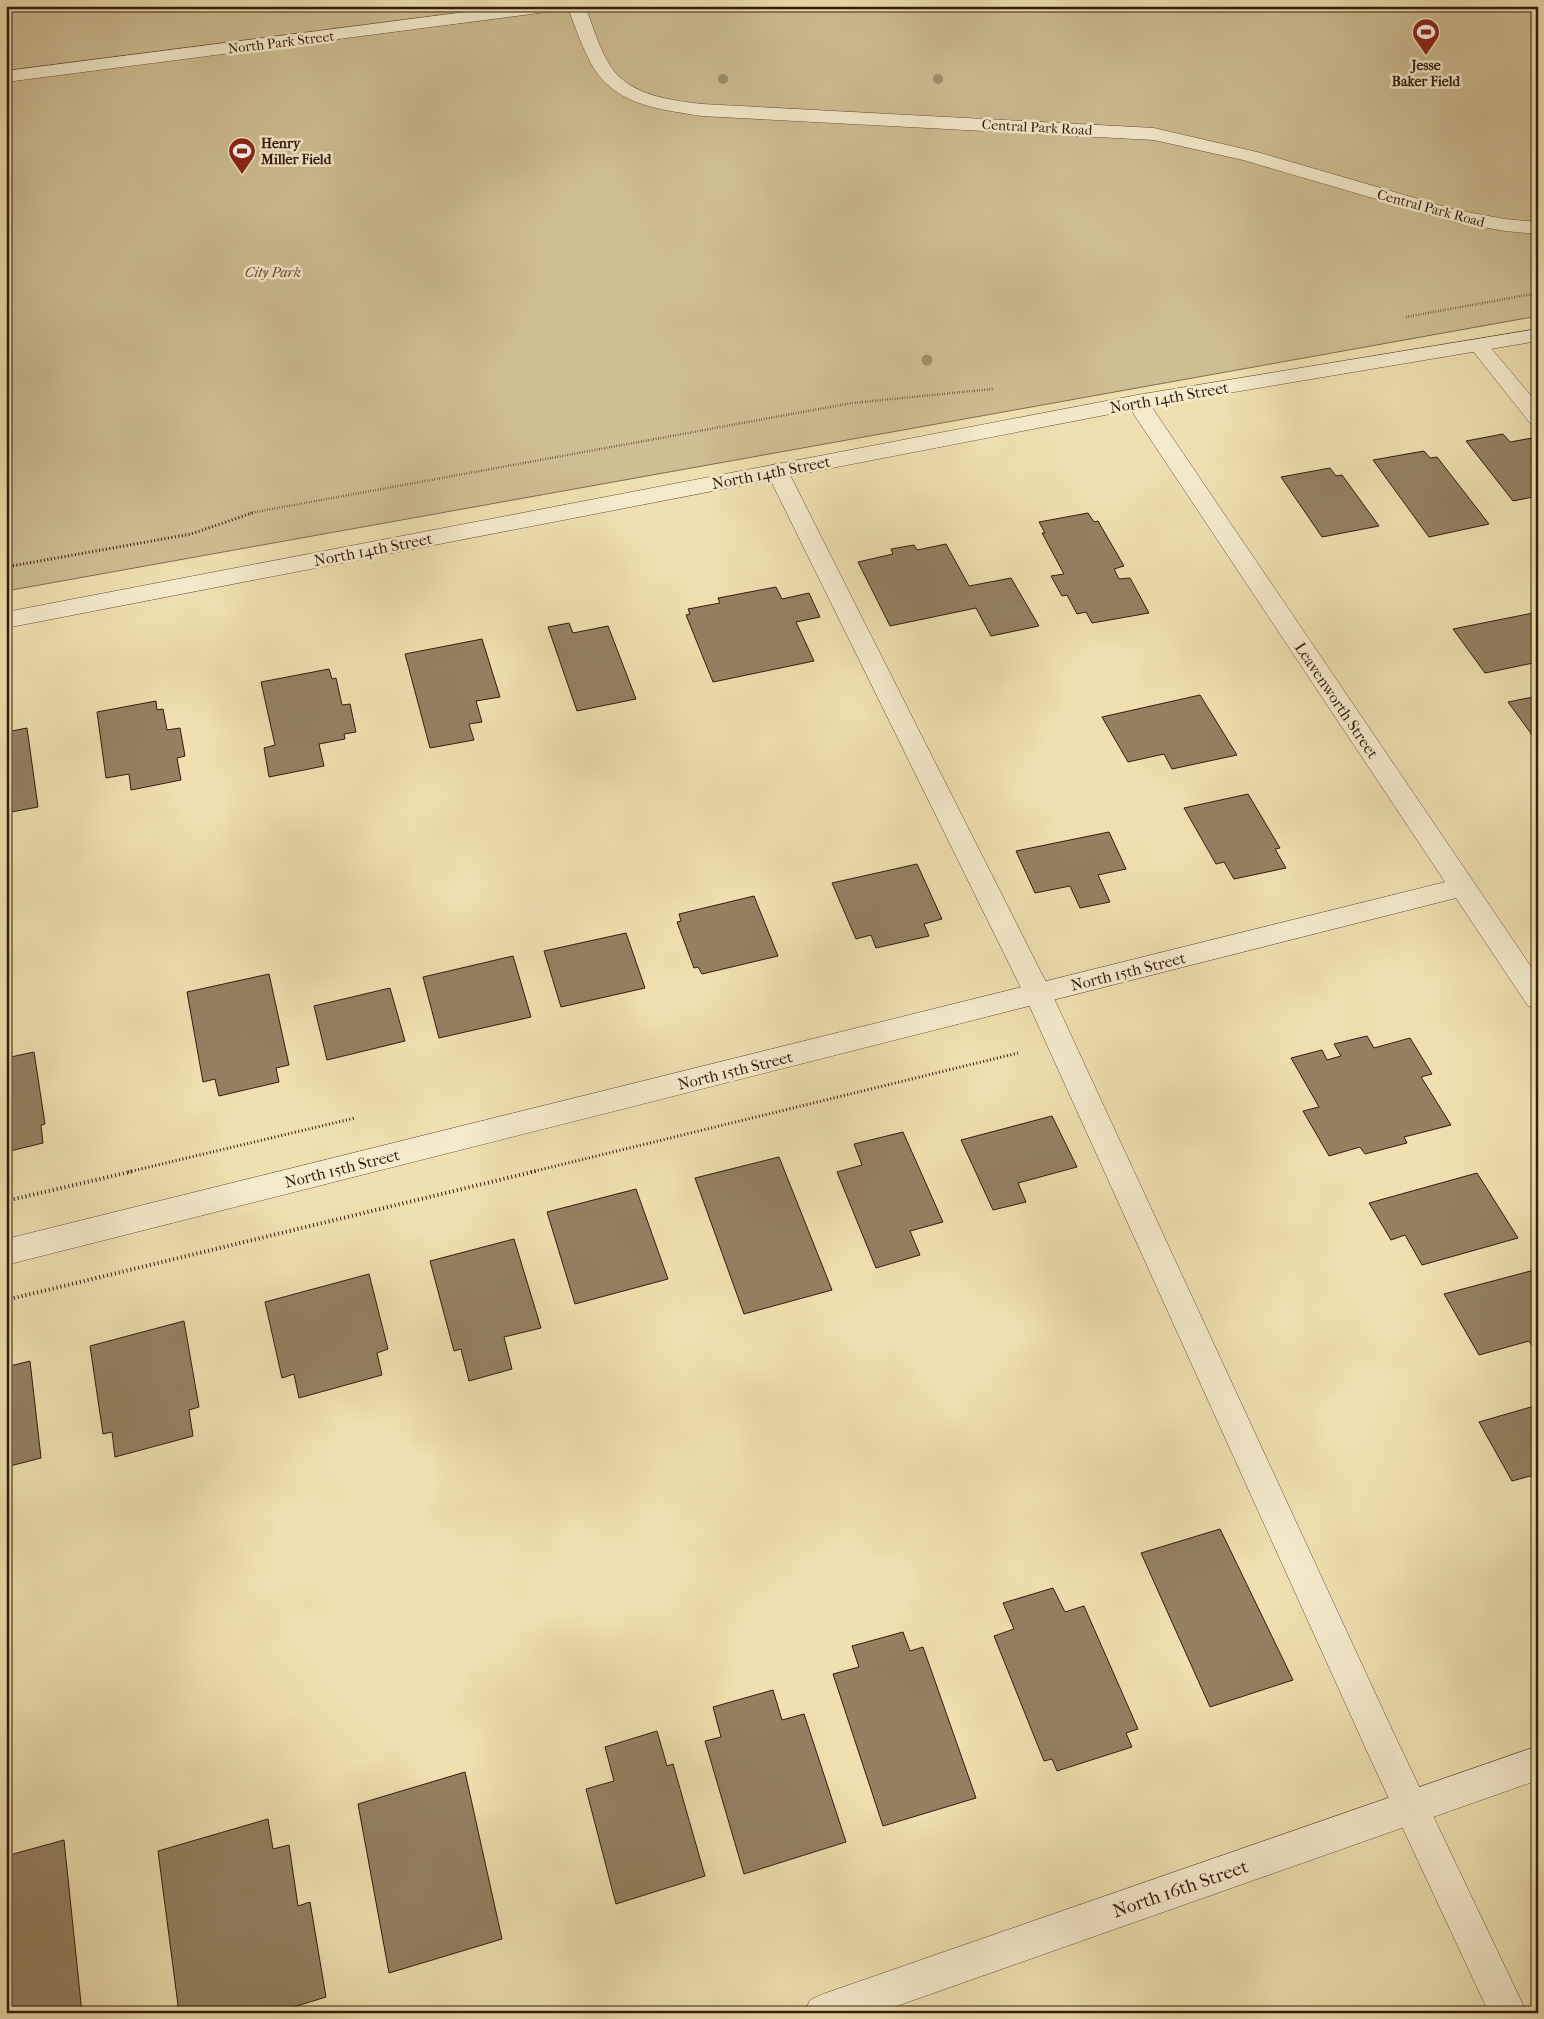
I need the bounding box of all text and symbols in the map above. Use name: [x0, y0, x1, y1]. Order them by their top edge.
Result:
sports icon: Jesse Baker Field: [1411, 17, 1441, 56]
street label: North Park Street: [227, 28, 335, 57]
place label: Jesse Baker Field: [1392, 57, 1462, 90]
street label: Central Park Road: [981, 116, 1093, 139]
place label: Henry Miller Field: [260, 135, 333, 168]
sports icon: Henry Miller Field: [227, 136, 257, 175]
street label: Central Park Road: [1375, 186, 1487, 231]
park label: City Park: [245, 264, 301, 281]
street label: North 14th Street: [1108, 378, 1230, 417]
street label: North 14th Street: [710, 452, 832, 493]
street label: North 14th Street: [312, 529, 434, 570]
street label: Leavenworth Street: [1291, 639, 1383, 762]
street label: North 15th Street: [1069, 948, 1188, 995]
street label: North 15th Street: [676, 1047, 795, 1094]
street label: North 15th Street: [283, 1145, 402, 1192]
street label: North 16th Street: [1110, 1855, 1251, 1922]

